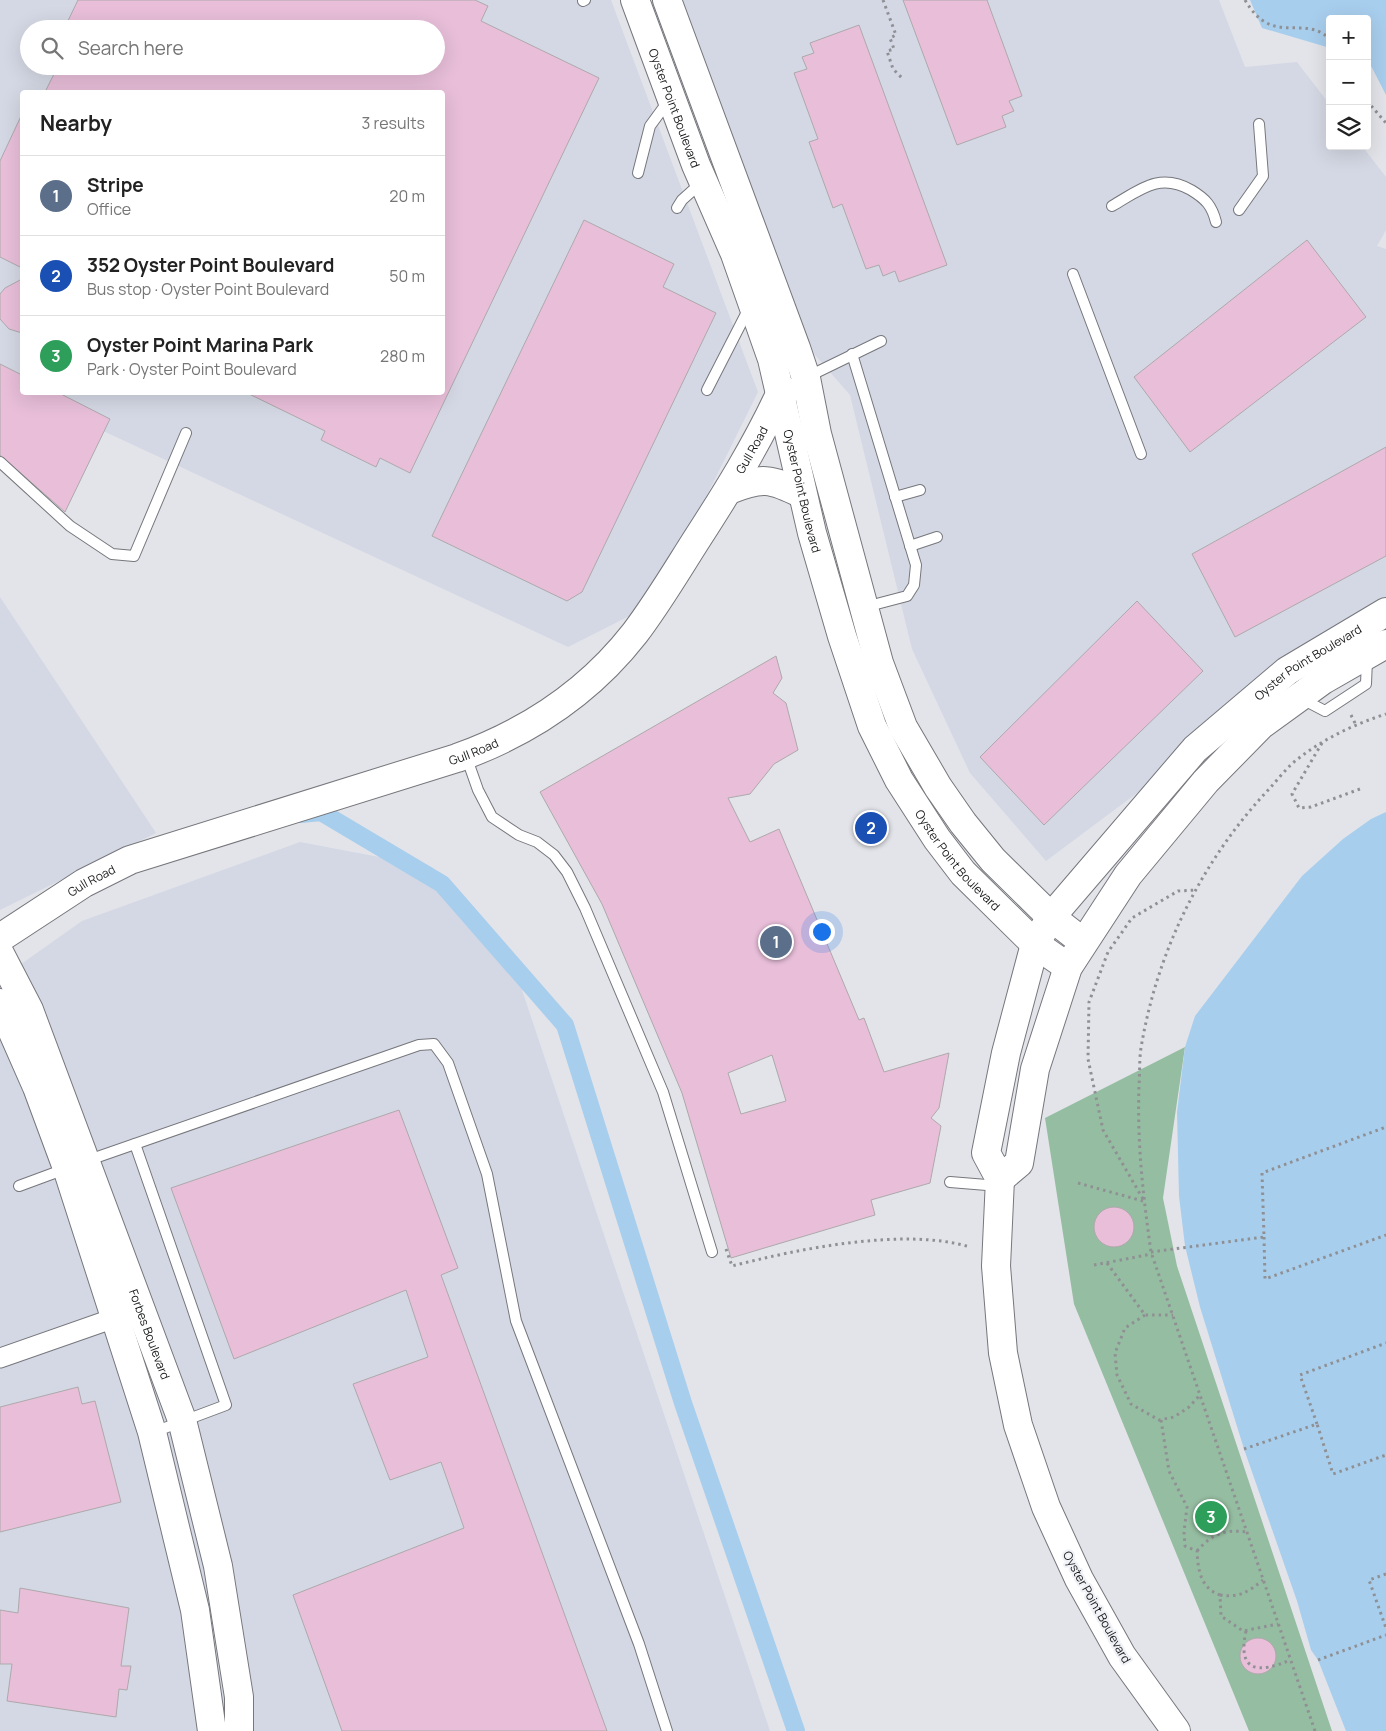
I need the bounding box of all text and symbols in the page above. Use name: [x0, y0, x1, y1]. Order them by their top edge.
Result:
map controls: [1326, 15, 1371, 150]
button: +: [1326, 15, 1371, 60]
search box: [20, 20, 445, 75]
icon: search: [38, 34, 66, 62]
text: Search here: [78, 35, 184, 61]
street label: Oyster Point Boulevard: [645, 46, 705, 170]
button: −: [1326, 60, 1371, 105]
button: layers: [1326, 105, 1371, 150]
text: Nearby: [40, 109, 112, 137]
text: 3 results: [362, 112, 425, 134]
text: Stripe: [87, 172, 144, 198]
text: 1: [52, 185, 60, 207]
text: 20 m: [389, 185, 425, 207]
text: Office: [87, 198, 131, 220]
text: 352 Oyster Point Boulevard: [87, 252, 334, 278]
text: 2: [51, 265, 61, 287]
text: 50 m: [389, 265, 425, 287]
text: Bus stop · Oyster Point Boulevard: [87, 278, 329, 300]
text: Oyster Point Marina Park: [87, 332, 313, 358]
text: 3: [51, 345, 61, 367]
text: 280 m: [380, 345, 425, 367]
text: Park · Oyster Point Boulevard: [87, 358, 297, 380]
street label: Gull Road: [731, 423, 771, 477]
street label: Oyster Point Boulevard: [780, 428, 826, 555]
street label: Oyster Point Boulevard: [1250, 620, 1364, 704]
street label: Gull Road: [446, 734, 501, 769]
street label: Oyster Point Boulevard: [912, 806, 1004, 914]
pin: 2: [855, 809, 887, 847]
street label: Gull Road: [64, 860, 118, 900]
your location: [809, 919, 835, 945]
pin: 1: [760, 923, 792, 961]
street label: Forbes Boulevard: [125, 1287, 175, 1382]
pin: 3: [1195, 1498, 1227, 1536]
street label: Oyster Point Boulevard: [1059, 1548, 1135, 1666]

